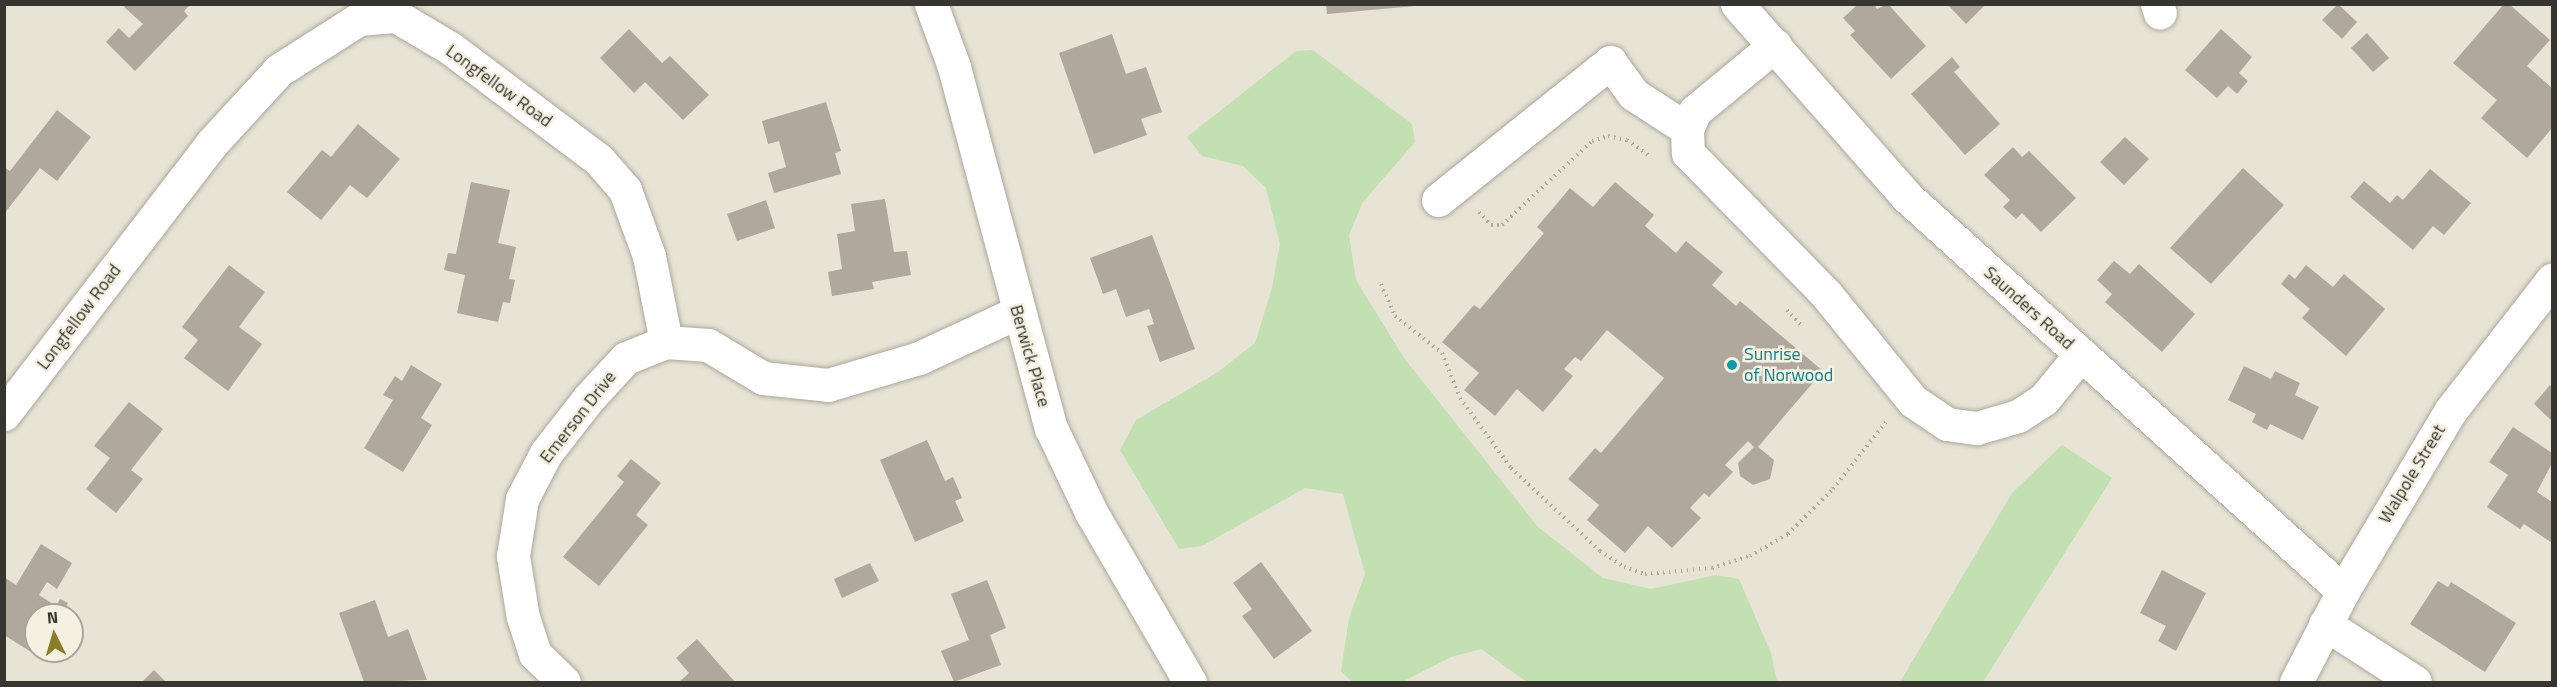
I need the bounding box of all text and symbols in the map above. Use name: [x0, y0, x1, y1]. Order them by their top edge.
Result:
street label: Longfellow Road: [442, 40, 556, 132]
street label: Longfellow Road: [32, 260, 126, 374]
street label: Saunders Road: [1979, 262, 2079, 354]
street label: Berwick Place: [1005, 302, 1055, 410]
place label: Sunrise of Norwood: [1744, 344, 1833, 386]
marker: Sunrise of Norwood: [1725, 358, 1739, 372]
street label: Emerson Drive: [535, 367, 621, 467]
street label: Walpole Street: [2374, 421, 2450, 527]
north arrow: [24, 603, 84, 663]
text: N: [46, 605, 59, 629]

